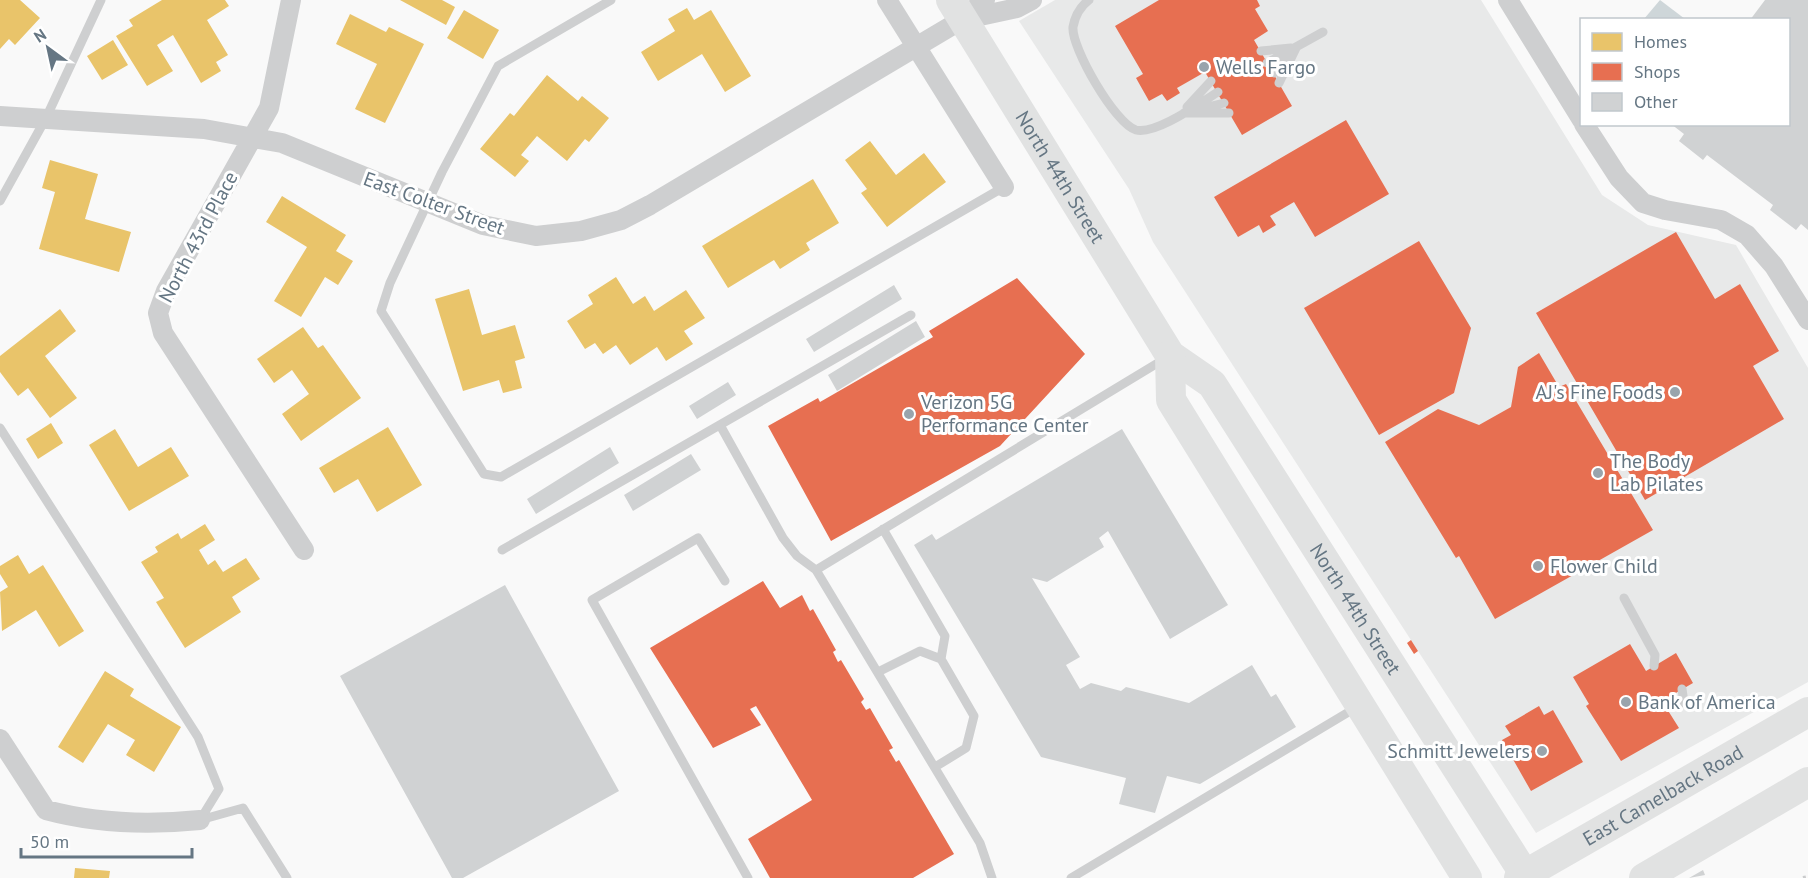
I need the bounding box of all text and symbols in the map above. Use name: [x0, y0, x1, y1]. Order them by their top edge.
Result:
north arrow: [18, 18, 78, 78]
legend: [1580, 18, 1790, 126]
text: N: [30, 24, 50, 47]
text: Homes: [1634, 30, 1687, 53]
place label: Wells Fargo: [1216, 54, 1316, 80]
marker: Wells Fargo: [1197, 60, 1211, 74]
text: Shops: [1634, 60, 1680, 83]
text: Other: [1634, 90, 1678, 113]
street label: North 44th Street: [1010, 106, 1111, 248]
street label: East Colter Street: [360, 165, 508, 241]
street label: North 43rd Place: [152, 167, 244, 307]
place label: AJ's Fine Foods: [1536, 379, 1663, 405]
marker: AJ's Fine Foods: [1668, 385, 1682, 399]
place label: Verizon 5G Performance Center: [920, 389, 1089, 438]
marker: Verizon 5G Performance Center: [902, 407, 916, 421]
place label: The Body Lab Pilates: [1610, 448, 1703, 497]
marker: The Body Lab Pilates: [1591, 466, 1605, 480]
street label: North 44th Street: [1304, 538, 1407, 680]
place label: Flower Child: [1550, 553, 1658, 579]
marker: Flower Child: [1531, 559, 1545, 573]
place label: Bank of America: [1638, 689, 1776, 715]
marker: Bank of America: [1619, 695, 1633, 709]
place label: Schmitt Jewelers: [1387, 738, 1530, 764]
street label: East Camelback Road: [1578, 739, 1748, 852]
marker: Schmitt Jewelers: [1535, 744, 1549, 758]
scale bar: [21, 821, 192, 859]
text: 50 m: [30, 830, 69, 853]

